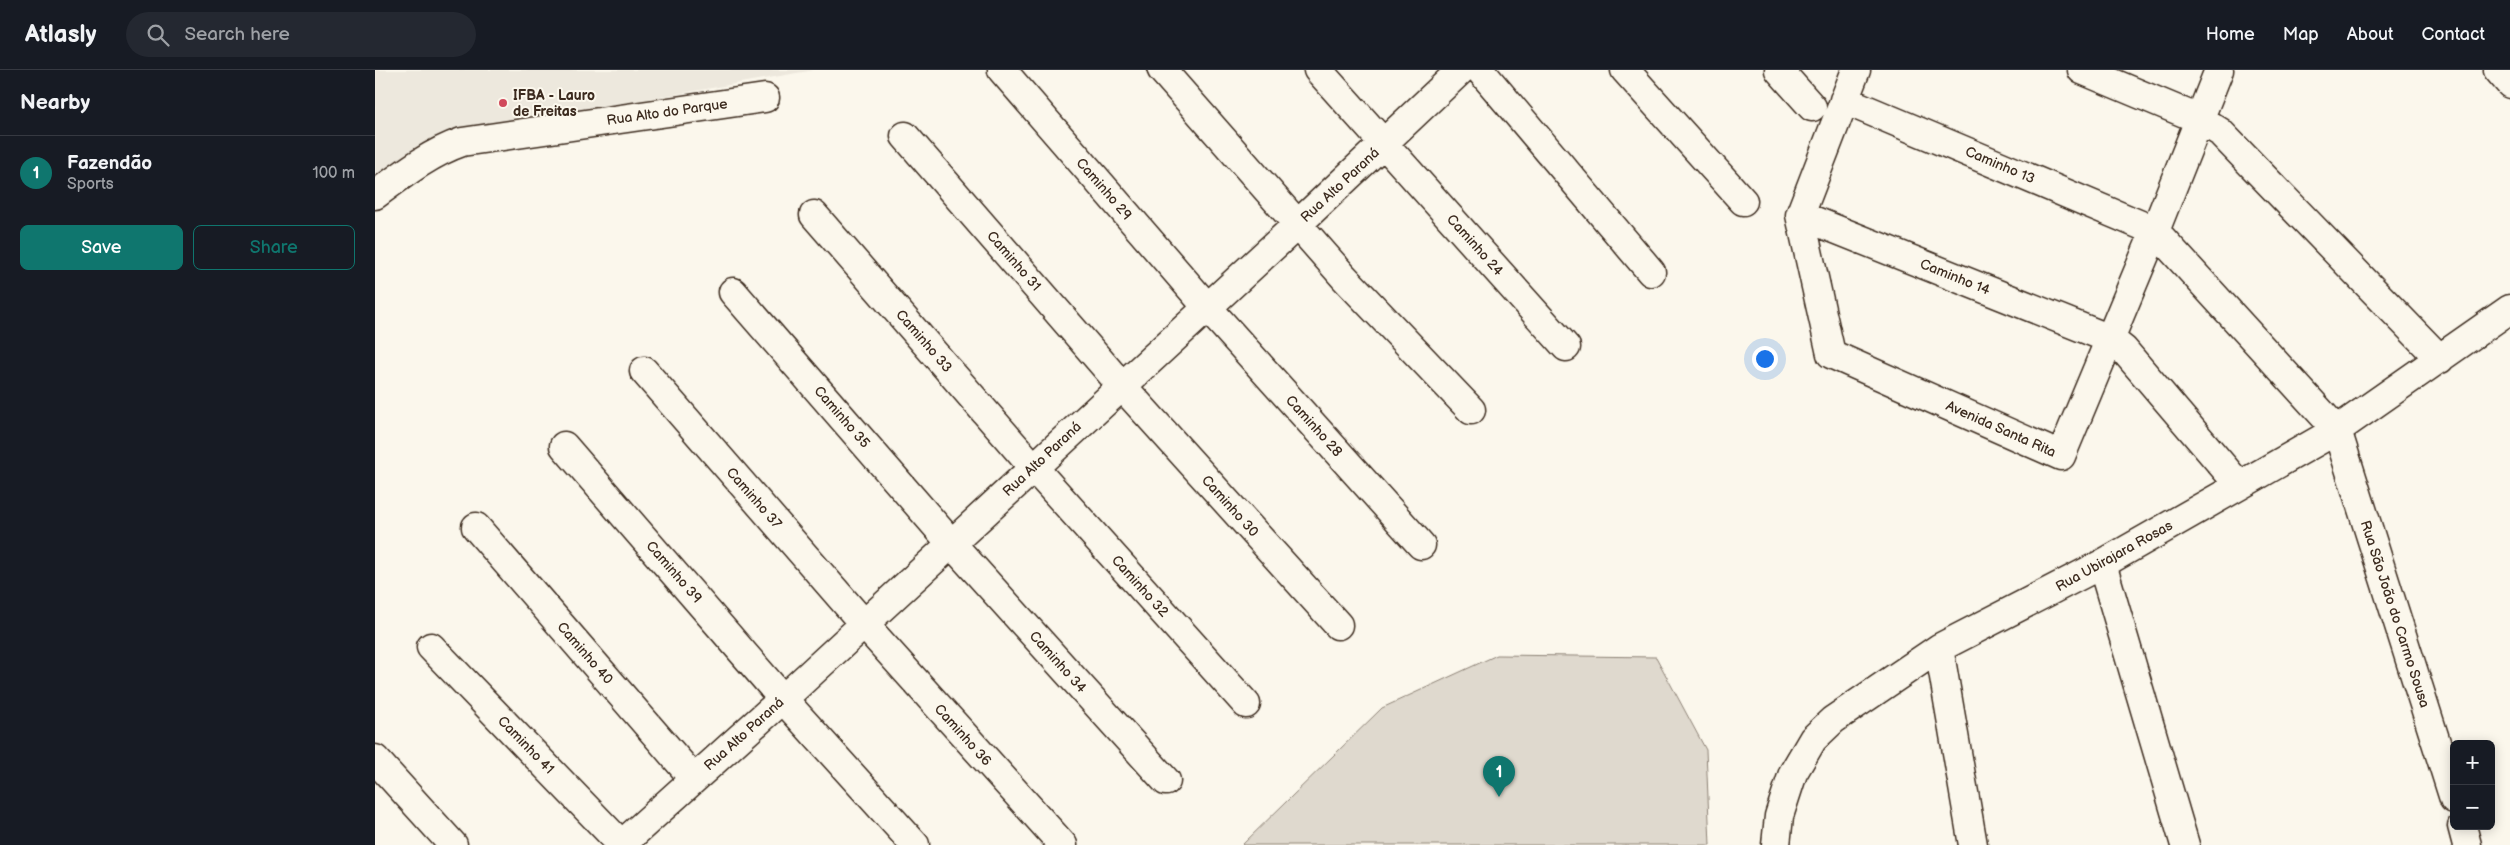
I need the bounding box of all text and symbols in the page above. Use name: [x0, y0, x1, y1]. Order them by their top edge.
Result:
search box: [126, 12, 476, 57]
text: Atlasly: [25, 20, 96, 49]
icon: search: [144, 21, 172, 49]
text: Search here: [184, 23, 290, 46]
text: Home: [2206, 24, 2255, 45]
text: Map: [2283, 24, 2319, 45]
text: About: [2347, 24, 2394, 45]
text: Contact: [2422, 24, 2485, 45]
place label: IFBA - Lauro de Freitas: [513, 87, 595, 120]
text: Nearby: [20, 90, 90, 115]
street label: Rua Alto do Parque: [606, 95, 728, 129]
marker: IFBA - Lauro de Freitas: [497, 97, 509, 109]
street label: Caminho 13: [1963, 143, 2037, 187]
street label: Rua Alto Paraná: [1297, 144, 1383, 226]
text: Fazendão: [67, 152, 152, 175]
street label: Caminho 29: [1073, 155, 1135, 223]
text: 1: [33, 164, 39, 183]
text: 100 m: [312, 164, 355, 183]
text: Sports: [67, 175, 114, 194]
street label: Caminho 24: [1443, 211, 1507, 280]
button: Save: [20, 225, 183, 270]
button: Share: [193, 225, 355, 270]
street label: Caminho 31: [983, 227, 1045, 295]
street label: Caminho 14: [1917, 255, 1993, 299]
street label: Caminho 33: [892, 306, 956, 376]
your location: [1752, 346, 1778, 372]
street label: Caminho 35: [810, 382, 874, 452]
street label: Caminho 28: [1282, 392, 1346, 460]
street label: Avenida Santa Rita: [1943, 397, 2059, 461]
street label: Rua Alto Paraná: [999, 418, 1085, 500]
street label: Caminho 37: [723, 464, 785, 532]
street label: Caminho 30: [1198, 472, 1262, 540]
street label: Rua Ubirajara Rosas: [2053, 517, 2175, 595]
street label: Rua São João do Carmo Sousa: [2357, 518, 2433, 710]
street label: Caminho 39: [642, 537, 706, 607]
street label: Caminho 32: [1108, 552, 1173, 621]
street label: Caminho 40: [553, 618, 617, 688]
street label: Caminho 34: [1026, 628, 1090, 697]
street label: Rua Alto Paraná: [701, 694, 787, 774]
street label: Caminho 36: [931, 701, 995, 770]
street label: Caminho 41: [494, 712, 558, 778]
map controls: [2450, 740, 2495, 830]
button: +: [2450, 740, 2495, 785]
pin: 1: [1483, 756, 1515, 797]
button: −: [2450, 785, 2495, 830]

